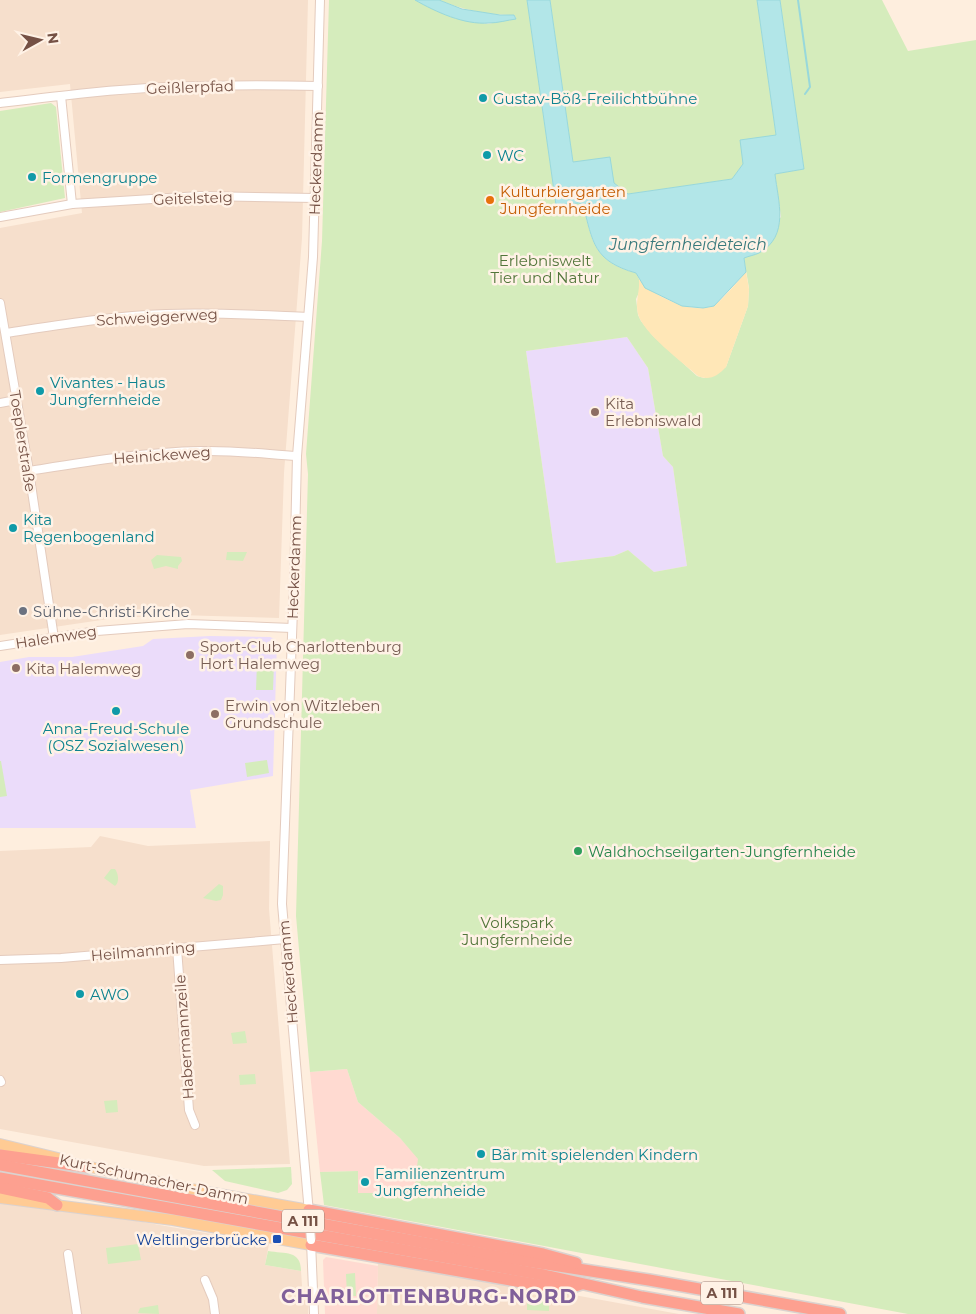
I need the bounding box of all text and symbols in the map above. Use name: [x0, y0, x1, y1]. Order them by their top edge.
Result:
north arrow: [15, 15, 65, 65]
text: N: [43, 31, 63, 45]
street label: Geißlerpfad: [146, 76, 234, 98]
place label: Gustav-Böß-Freilichtbühne: [493, 89, 697, 108]
marker: Gustav-Böß-Freilichtbühne: [477, 92, 489, 104]
street label: Heckerdamm: [305, 111, 327, 215]
place label: WC: [497, 146, 524, 165]
marker: WC: [481, 149, 493, 161]
place label: Formengruppe: [42, 168, 157, 187]
marker: Formengruppe: [26, 171, 38, 183]
place label: Kulturbiergarten Jungfernheide: [499, 182, 626, 218]
street label: Geitelsteig: [153, 187, 233, 209]
marker: Kulturbiergarten Jungfernheide: [484, 194, 496, 206]
water label: Jungfernheideteich: [608, 235, 767, 254]
park label: Erlebniswelt Tier und Natur: [490, 251, 600, 287]
street label: Schweiggerweg: [96, 304, 218, 330]
place label: Vivantes - Haus Jungfernheide: [49, 373, 165, 409]
marker: Vivantes - Haus Jungfernheide: [34, 385, 46, 397]
street label: Toeplerstraße: [6, 389, 40, 493]
place label: Kita Erlebniswald: [605, 394, 702, 430]
marker: Kita Erlebniswald: [589, 406, 601, 418]
street label: Heinickeweg: [113, 442, 211, 468]
place label: Kita Regenbogenland: [23, 510, 155, 546]
street label: Heckerdamm: [283, 515, 305, 619]
marker: Kita Regenbogenland: [7, 522, 19, 534]
place label: Sühne-Christi-Kirche: [33, 602, 190, 621]
marker: Sühne-Christi-Kirche: [17, 605, 29, 617]
street label: Halemweg: [14, 621, 98, 653]
place label: Sport-Club Charlottenburg Hort Halemweg: [200, 637, 402, 673]
marker: Sport-Club Charlottenburg Hort Halemweg: [184, 649, 196, 661]
place label: Kita Halemweg: [26, 659, 141, 678]
marker: Kita Halemweg: [10, 662, 22, 674]
place label: Erwin von Witzleben Grundschule: [225, 696, 380, 732]
marker: Anna-Freud-Schule (OSZ Sozialwesen): [110, 705, 122, 717]
marker: Erwin von Witzleben Grundschule: [209, 708, 221, 720]
place label: Anna-Freud-Schule (OSZ Sozialwesen): [43, 719, 189, 755]
place label: Waldhochseilgarten-Jungfernheide: [588, 842, 856, 861]
marker: Waldhochseilgarten-Jungfernheide: [572, 845, 584, 857]
park label: Volkspark Jungfernheide: [461, 913, 572, 949]
street label: Heckerdamm: [274, 919, 302, 1025]
street label: Heilmannring: [90, 937, 196, 965]
street label: Habermannzeile: [170, 974, 198, 1100]
place label: AWO: [90, 985, 129, 1004]
marker: AWO: [74, 988, 86, 1000]
place label: Bär mit spielenden Kindern: [491, 1145, 698, 1164]
marker: Bär mit spielenden Kindern: [475, 1148, 487, 1160]
street label: Kurt-Schumacher-Damm: [58, 1150, 250, 1208]
place label: Familienzentrum Jungfernheide: [374, 1164, 505, 1200]
marker: Familienzentrum Jungfernheide: [359, 1176, 371, 1188]
road number: A 111: [282, 1210, 324, 1232]
place label: Weltlingerbrücke: [136, 1230, 267, 1249]
marker: Weltlingerbrücke: [271, 1233, 283, 1245]
road number: A 111: [701, 1282, 743, 1305]
district label: CHARLOTTENBURG-NORD: [281, 1284, 577, 1308]

